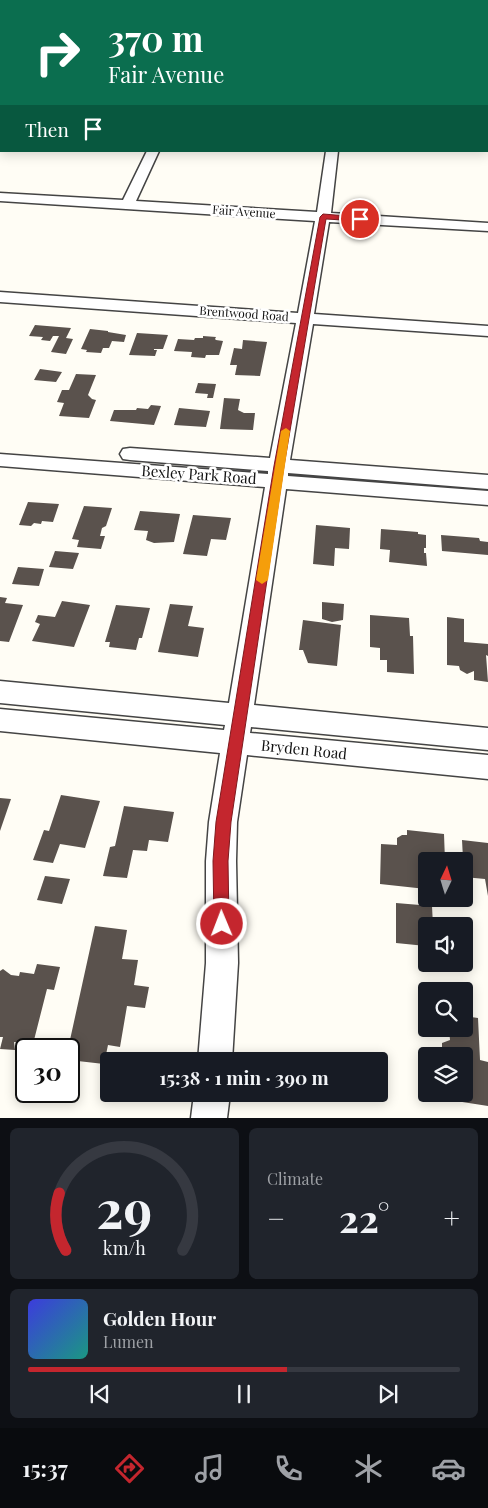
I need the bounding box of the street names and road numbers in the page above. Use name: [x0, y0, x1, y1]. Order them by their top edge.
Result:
street label: Fair Avenue: [212, 201, 276, 221]
street label: Brentwood Road: [199, 302, 289, 324]
street label: Bexley Park Road: [141, 460, 258, 488]
street label: Bryden Road: [260, 735, 348, 764]

